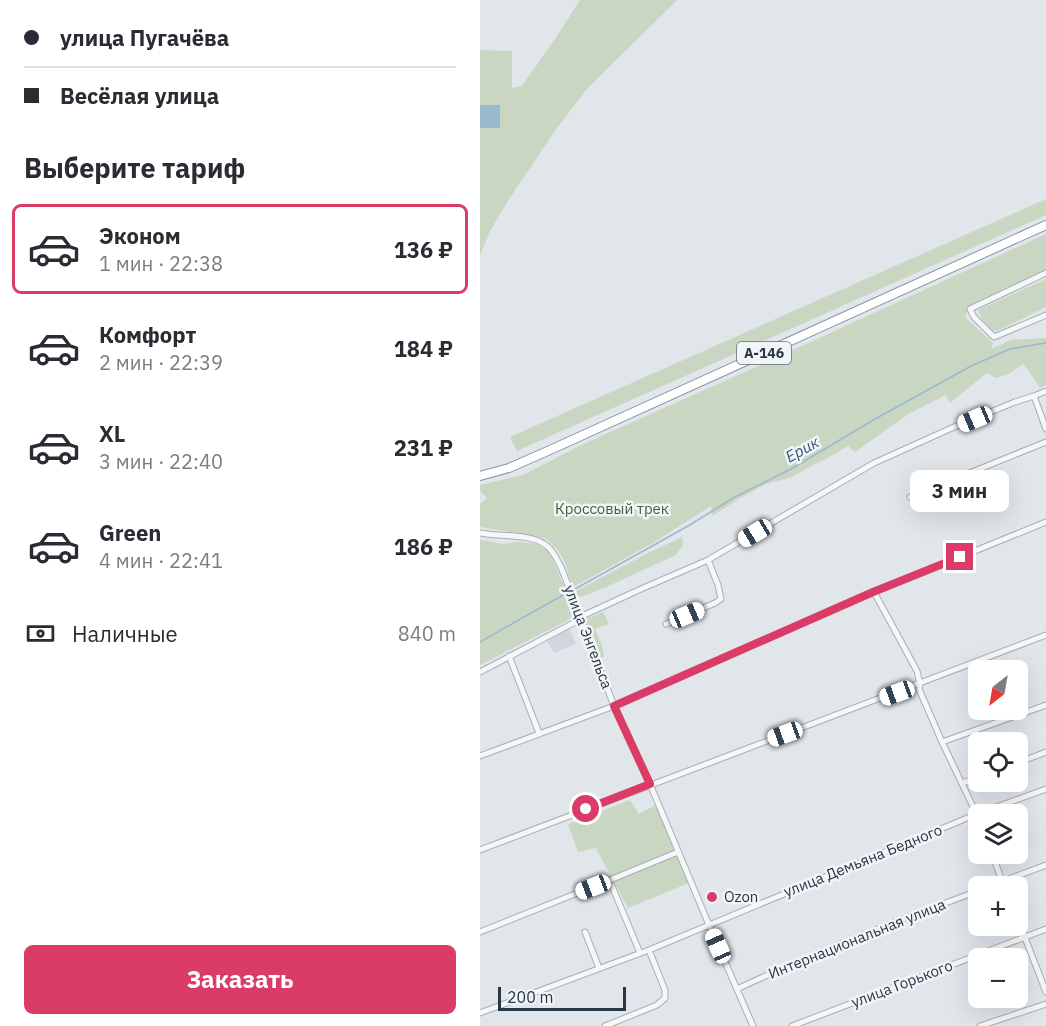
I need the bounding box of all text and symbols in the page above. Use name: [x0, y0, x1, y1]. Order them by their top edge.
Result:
text: улица Пугачёва: [60, 23, 229, 52]
text: Весёлая улица: [60, 81, 219, 110]
text: Выберите тариф: [24, 150, 245, 185]
text: Эконом: [99, 221, 181, 250]
icon: car: [27, 222, 81, 276]
text: 136 ₽: [394, 235, 453, 264]
text: 1 мин · 22:38: [99, 250, 223, 277]
text: Комфорт: [99, 320, 196, 349]
icon: car: [27, 321, 81, 375]
text: 184 ₽: [394, 334, 453, 363]
road number: А-146: [737, 342, 791, 364]
text: 2 мин · 22:39: [99, 349, 223, 376]
car: [955, 404, 995, 434]
text: XL: [99, 419, 125, 448]
icon: car: [27, 420, 81, 474]
water label: Ерик: [782, 431, 823, 466]
text: 231 ₽: [394, 433, 453, 462]
text: 3 мин · 22:40: [99, 448, 223, 475]
callout: 3 мин: [910, 470, 1010, 512]
text: 3 мин: [932, 477, 987, 504]
park label: Кроссовый трек: [555, 499, 669, 518]
car: [735, 516, 775, 550]
text: Green: [99, 518, 161, 547]
icon: car: [27, 519, 81, 573]
text: 186 ₽: [394, 532, 453, 561]
route end: [946, 543, 973, 570]
text: 4 мин · 22:41: [99, 547, 223, 574]
street label: улица Энгельса: [560, 582, 617, 691]
car: [667, 600, 707, 630]
icon: cash: [24, 617, 57, 650]
text: Наличные: [72, 619, 178, 648]
text: 840 m: [398, 620, 456, 647]
north arrow: [968, 660, 1028, 720]
map controls: [968, 660, 1028, 1008]
car: [877, 678, 917, 708]
car: [765, 719, 805, 749]
button: locate: [968, 732, 1028, 792]
route start: [572, 795, 599, 822]
button: layers: [968, 804, 1028, 864]
street label: улица Демьяна Бедного: [781, 820, 945, 901]
car: [573, 872, 613, 902]
button: +: [968, 876, 1028, 936]
place label: Ozon: [724, 887, 758, 906]
marker: Ozon: [705, 890, 719, 904]
street label: Интернациональная улица: [765, 894, 948, 983]
car: [702, 926, 734, 966]
button: Заказать: [24, 945, 456, 1014]
button: −: [968, 948, 1028, 1008]
street label: улица Горького: [848, 955, 955, 1012]
scale bar: [498, 984, 626, 1012]
text: 200 m: [507, 987, 554, 1007]

